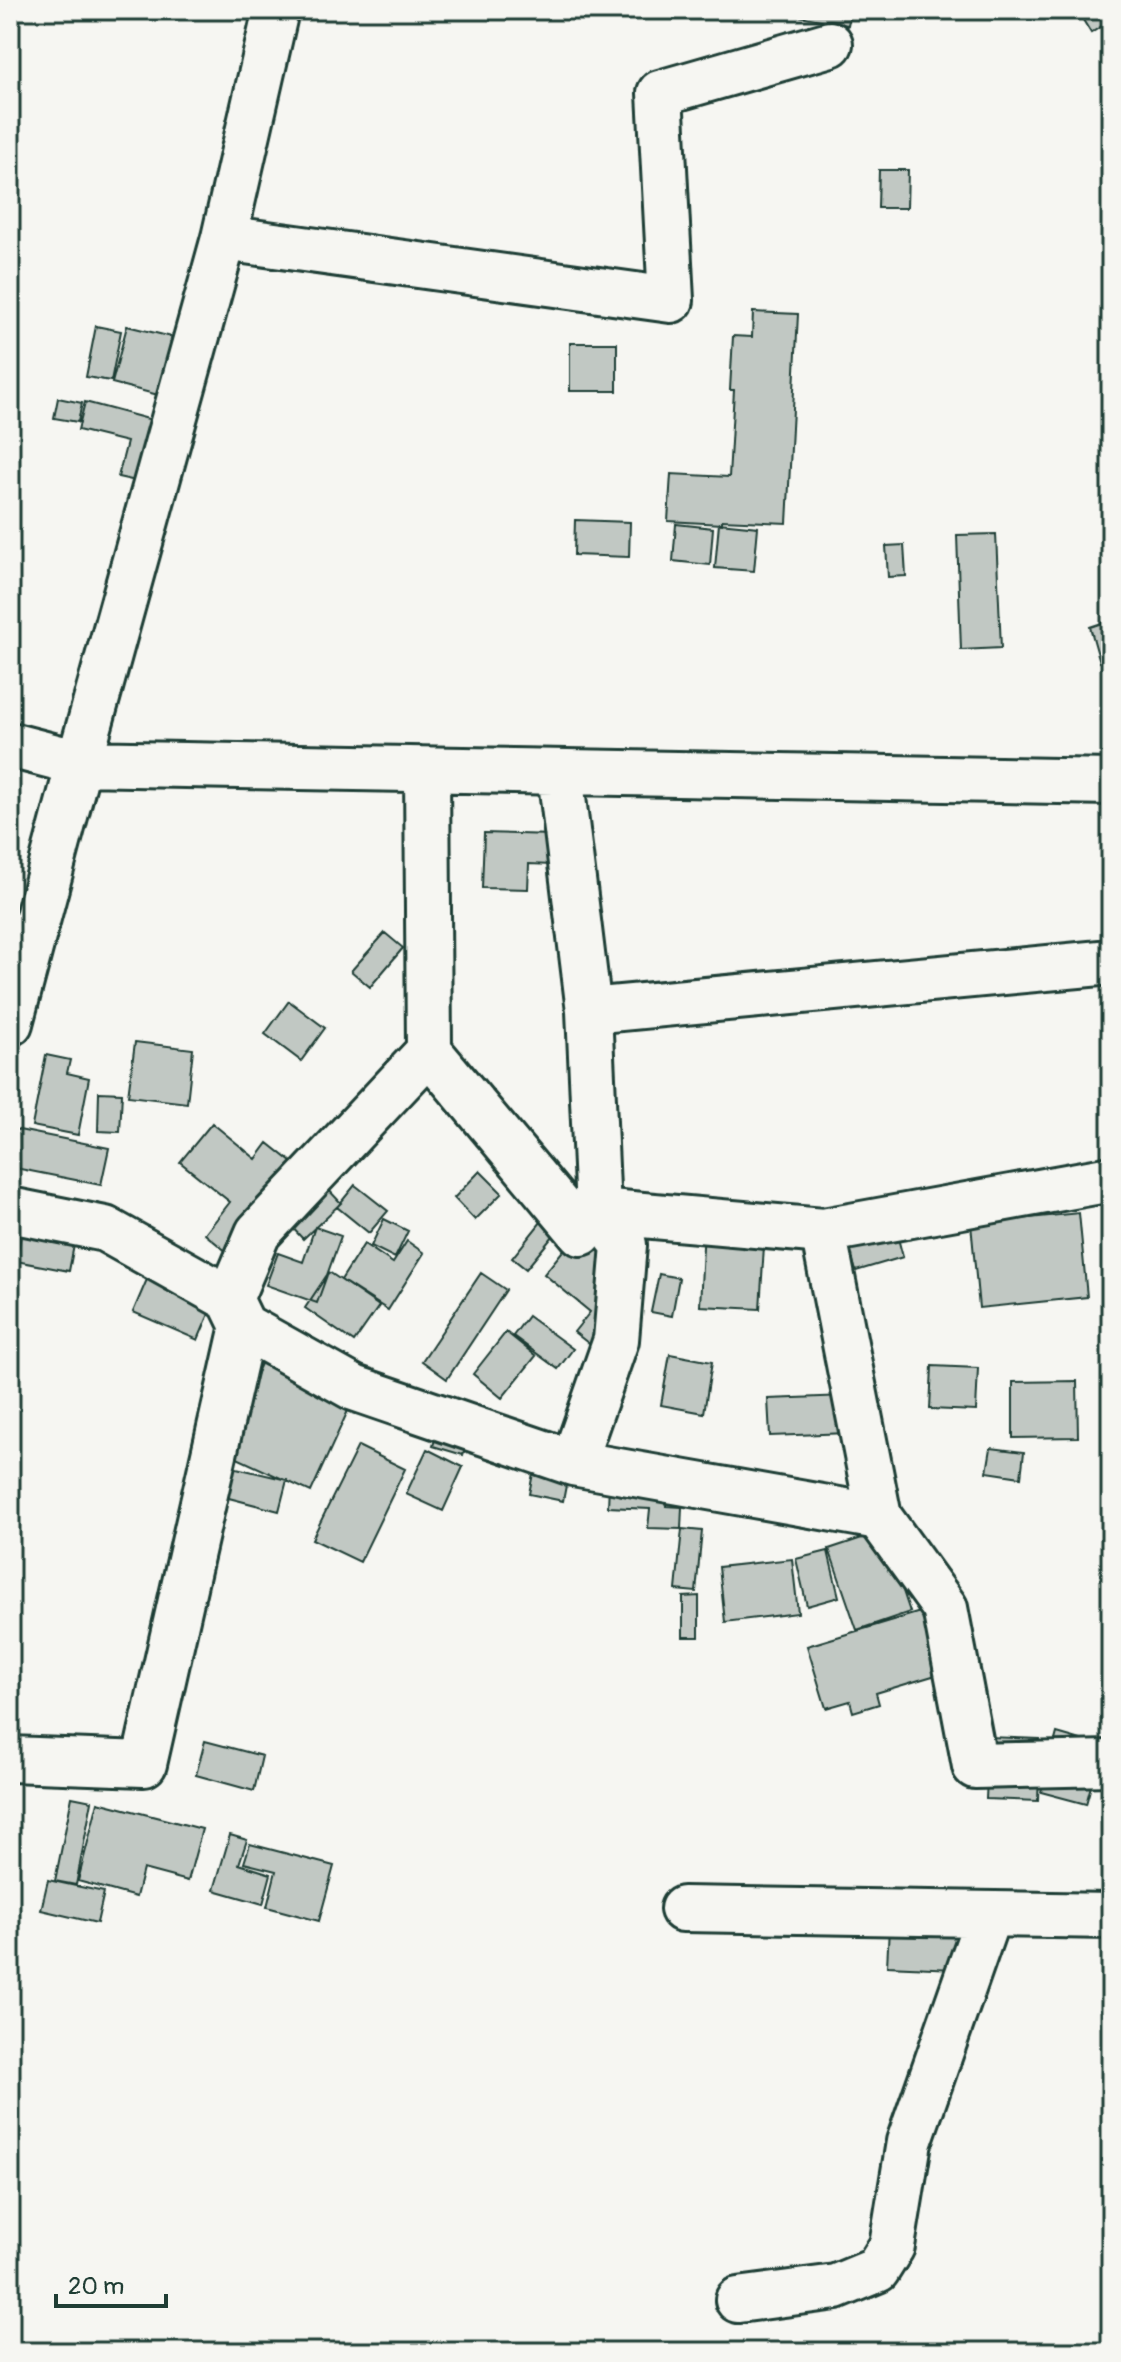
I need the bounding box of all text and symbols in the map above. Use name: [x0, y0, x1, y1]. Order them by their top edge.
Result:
scale bar: [56, 2258, 166, 2308]
text: 20 m: [68, 2272, 124, 2301]

